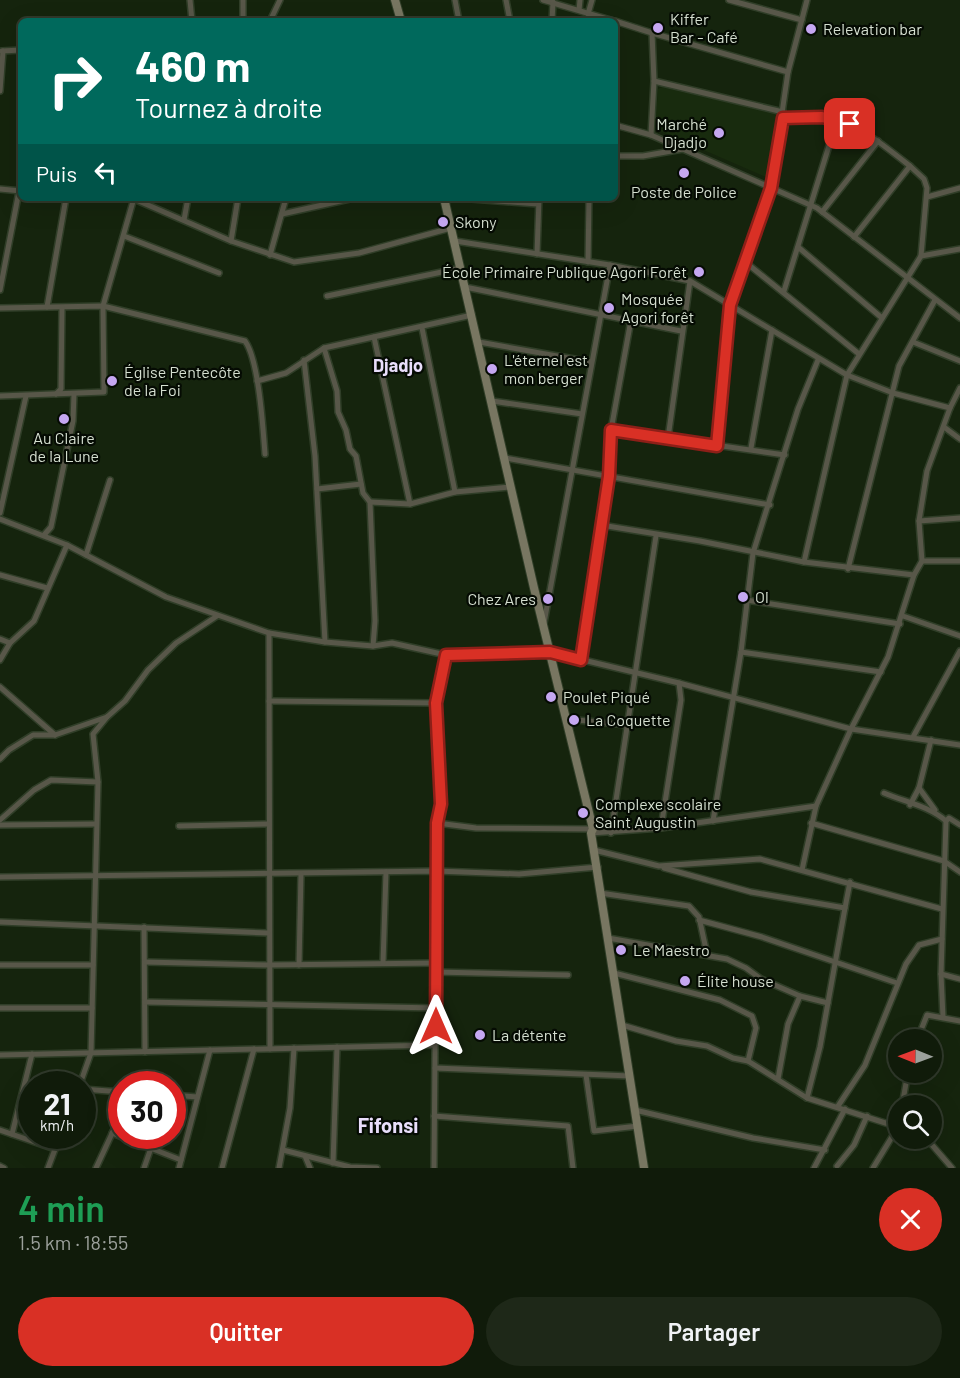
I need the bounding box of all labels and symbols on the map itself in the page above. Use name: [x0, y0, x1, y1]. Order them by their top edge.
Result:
place label: Kiffer Bar - Café: [670, 9, 738, 46]
place label: Relevation bar: [823, 19, 922, 38]
marker: Kiffer Bar - Café: [651, 21, 665, 35]
marker: Relevation bar: [804, 22, 818, 36]
pin: [824, 98, 875, 149]
place label: Marché Djadjo: [656, 114, 707, 151]
marker: Marché Djadjo: [712, 126, 726, 140]
marker: Poste de Police: [677, 166, 691, 180]
place label: Poste de Police: [631, 182, 737, 201]
place label: Skony: [455, 212, 497, 231]
marker: Skony: [436, 215, 450, 229]
place label: École Primaire Publique Agori Forêt: [442, 262, 687, 281]
marker: École Primaire Publique Agori Forêt: [692, 265, 706, 279]
place label: Mosquée Agori forêt: [621, 289, 694, 326]
marker: Mosquée Agori forêt: [602, 301, 616, 315]
place label: L'éternel est mon berger: [504, 350, 588, 387]
district label: Djadjo: [373, 354, 423, 376]
place label: Église Pentecôte de la Foi: [124, 362, 241, 399]
marker: L'éternel est mon berger: [485, 362, 499, 376]
marker: Église Pentecôte de la Foi: [105, 374, 119, 388]
marker: Au Claire de la Lune: [57, 412, 71, 426]
place label: Au Claire de la Lune: [29, 428, 99, 465]
place label: Ol: [755, 587, 769, 606]
place label: Chez Ares: [467, 589, 536, 608]
marker: Ol: [736, 590, 750, 604]
marker: Chez Ares: [541, 592, 555, 606]
place label: Poulet Piqué: [563, 687, 650, 706]
marker: Poulet Piqué: [544, 690, 558, 704]
place label: La Coquette: [586, 710, 671, 729]
marker: La Coquette: [567, 713, 581, 727]
place label: Complexe scolaire Saint Augustin: [595, 794, 721, 831]
marker: Complexe scolaire Saint Augustin: [576, 806, 590, 820]
place label: Le Maestro: [633, 940, 710, 959]
marker: Le Maestro: [614, 943, 628, 957]
place label: Élite house: [697, 971, 774, 990]
marker: Élite house: [678, 974, 692, 988]
position arrow: [404, 994, 468, 1058]
place label: La détente: [492, 1025, 566, 1044]
marker: La détente: [473, 1028, 487, 1042]
north arrow: [888, 1029, 942, 1083]
speed limit sign: 30: [108, 1071, 186, 1149]
district label: Fifonsi: [358, 1113, 418, 1137]

